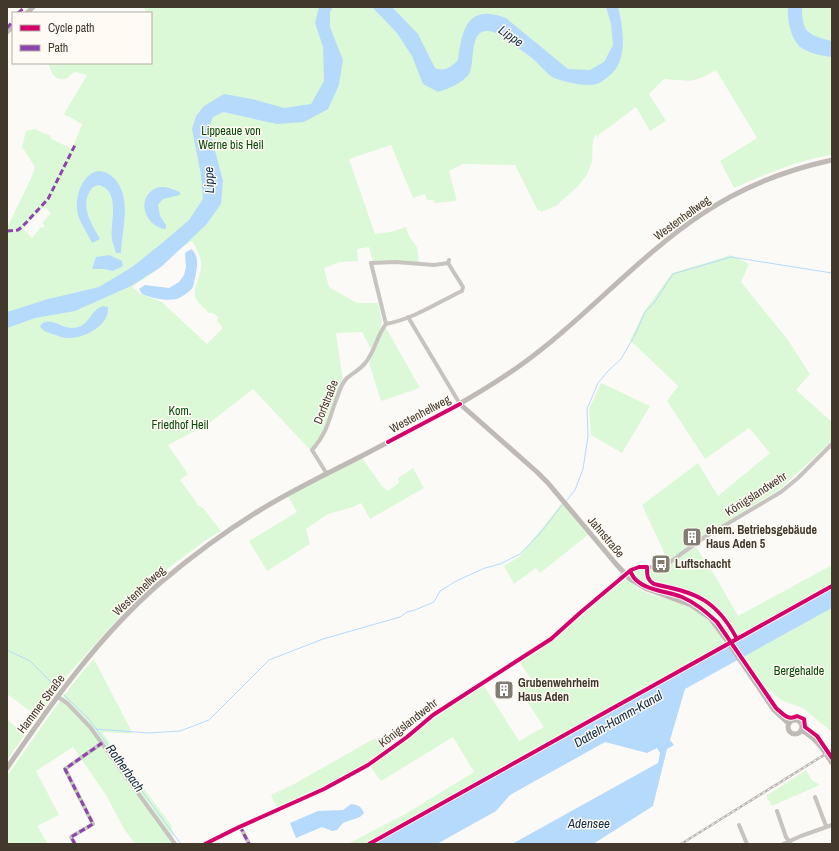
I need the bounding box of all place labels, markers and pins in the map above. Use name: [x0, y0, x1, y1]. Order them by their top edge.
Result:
place label: ehem. Betriebsgebäude Haus Aden 5: [706, 522, 818, 552]
building icon: ehem. Betriebsgebäude Haus Aden 5: [681, 526, 703, 548]
bus stop icon: Luftschacht: [650, 553, 672, 575]
place label: Luftschacht: [675, 556, 731, 572]
place label: Grubenwehrheim Haus Aden: [518, 675, 599, 705]
building icon: Grubenwehrheim Haus Aden: [493, 679, 515, 701]

